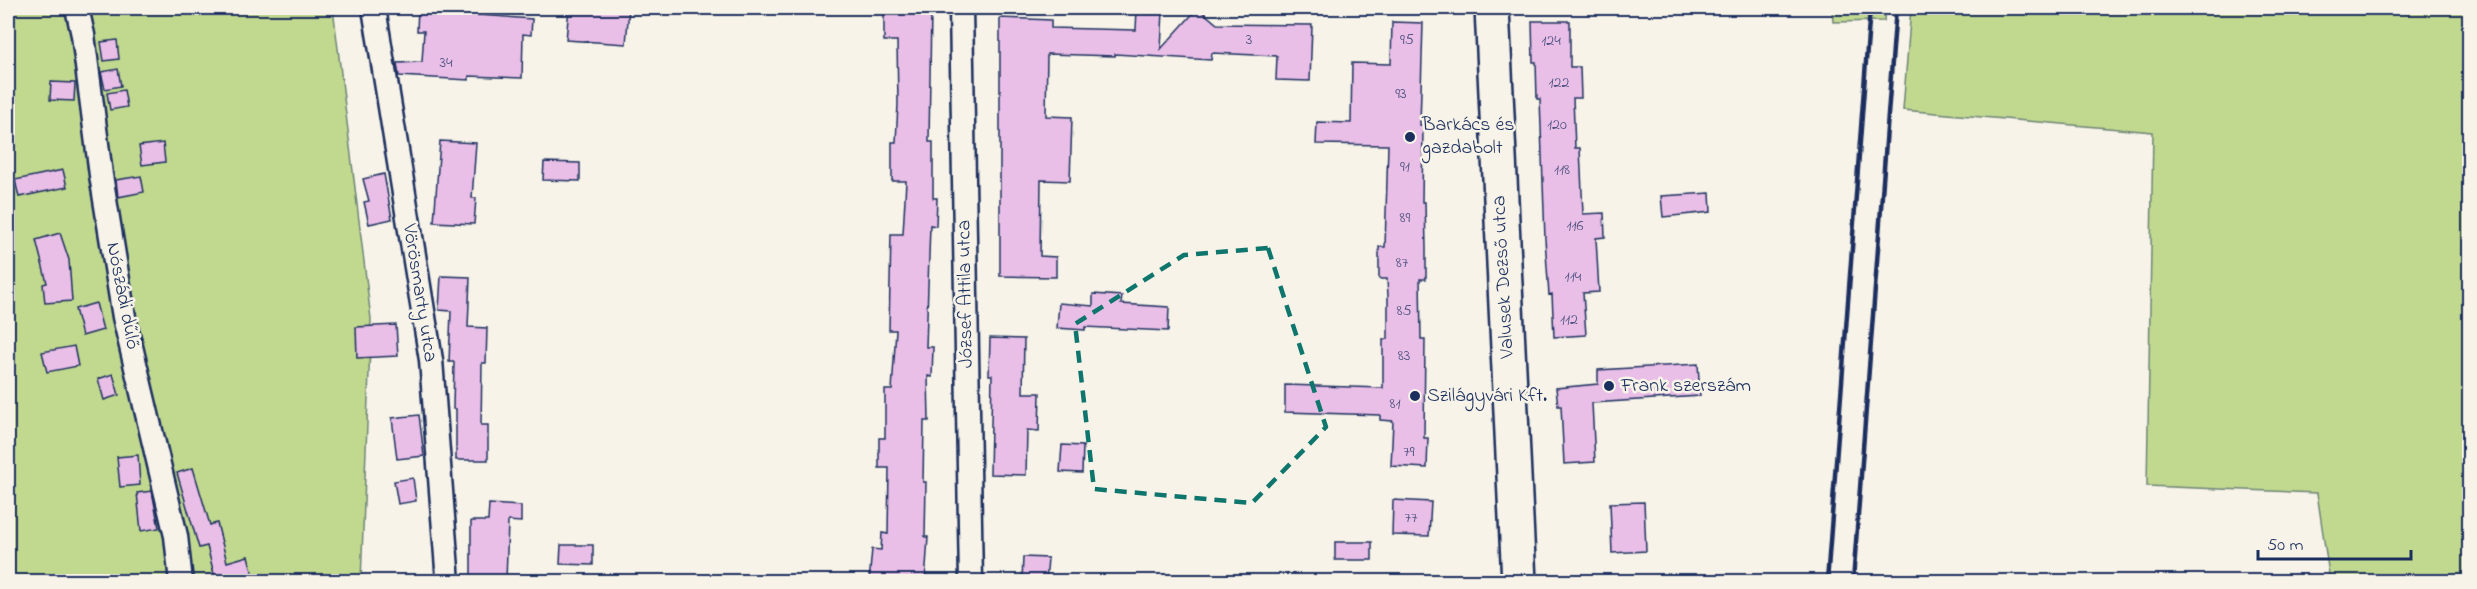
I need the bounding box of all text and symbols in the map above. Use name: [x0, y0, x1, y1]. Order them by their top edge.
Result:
house number: 3: [1246, 28, 1252, 52]
house number: 95: [1400, 28, 1414, 52]
house number: 124: [1541, 29, 1561, 53]
house number: 34: [439, 51, 453, 75]
house number: 122: [1549, 71, 1570, 95]
house number: 93: [1395, 82, 1407, 106]
place label: Barkács és gazdabolt: [1421, 111, 1515, 164]
house number: 120: [1547, 113, 1567, 137]
marker: Barkács és gazdabolt: [1403, 130, 1417, 144]
house number: 91: [1400, 155, 1410, 179]
house number: 118: [1554, 158, 1570, 182]
street label: Valusek Dezső utca: [1485, 195, 1523, 360]
house number: 89: [1400, 206, 1411, 230]
house number: 116: [1566, 214, 1584, 238]
street label: József Attila utca: [950, 220, 982, 368]
street label: Vörösmarty utca: [394, 221, 444, 364]
street label: Nószádi dűlő: [97, 240, 147, 352]
house number: 87: [1396, 251, 1409, 275]
house number: 114: [1565, 265, 1582, 289]
house number: 85: [1396, 299, 1412, 323]
house number: 112: [1560, 308, 1578, 332]
house number: 83: [1398, 344, 1410, 368]
place label: Frank szerszám: [1620, 372, 1751, 401]
marker: Frank szerszám: [1602, 379, 1616, 393]
place label: Szilágyvári Kft.: [1427, 382, 1547, 412]
marker: Szilágyvári Kft.: [1408, 389, 1422, 403]
house number: 81: [1389, 392, 1401, 416]
house number: 79: [1403, 440, 1415, 464]
house number: 77: [1404, 506, 1418, 530]
scale bar: [2258, 523, 2411, 561]
text: 50 m: [2267, 533, 2304, 559]

